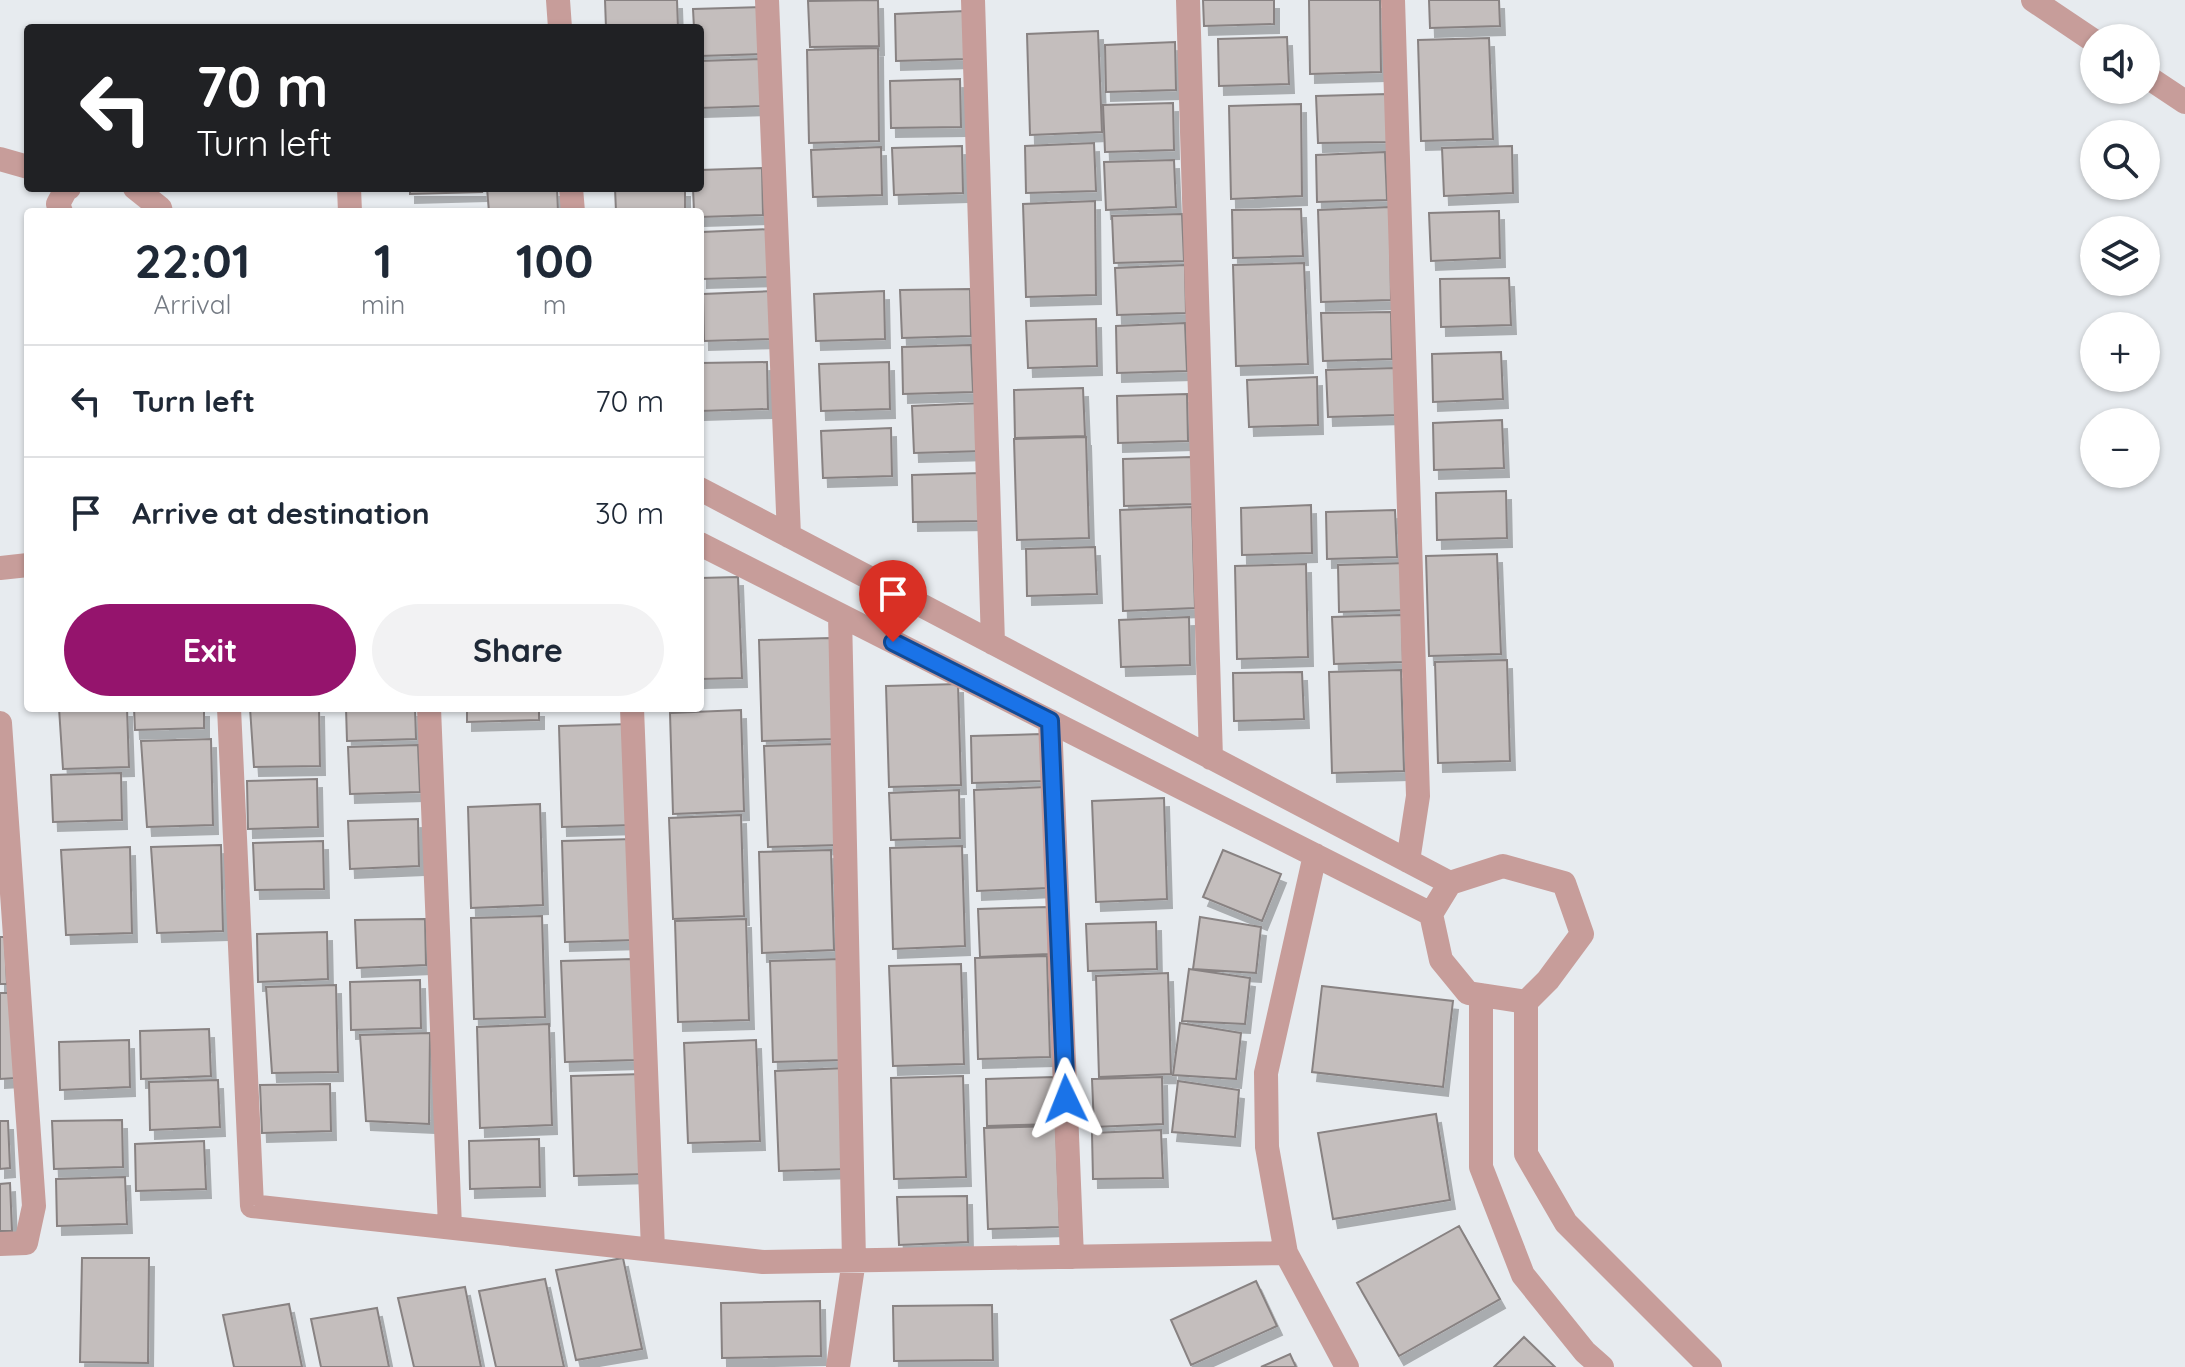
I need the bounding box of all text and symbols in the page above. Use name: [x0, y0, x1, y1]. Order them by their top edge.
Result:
map controls: [2080, 24, 2160, 488]
button: sound: [2080, 24, 2160, 104]
text: 70 m: [196, 51, 328, 121]
icon: left: [64, 56, 168, 160]
text: Turn left: [196, 120, 332, 165]
button: search: [2080, 120, 2160, 200]
button: layers: [2080, 216, 2160, 296]
text: 22:01: [135, 230, 250, 290]
text: 1: [374, 230, 392, 290]
text: 100: [516, 230, 593, 290]
text: Arrival: [154, 288, 231, 321]
text: min: [361, 288, 405, 321]
text: m: [543, 288, 567, 321]
button: +: [2080, 312, 2160, 392]
icon: left: [64, 379, 108, 423]
text: Turn left: [132, 382, 255, 420]
text: 70 m: [595, 382, 664, 420]
button: −: [2080, 408, 2160, 488]
icon: arrive: [64, 491, 108, 535]
text: Arrive at destination: [132, 494, 430, 532]
text: 30 m: [595, 494, 664, 532]
pin: [859, 560, 927, 642]
icon: arrive: [871, 572, 915, 616]
button: Exit: [64, 604, 356, 696]
button: Share: [372, 604, 664, 696]
position arrow: [1024, 1057, 1108, 1141]

